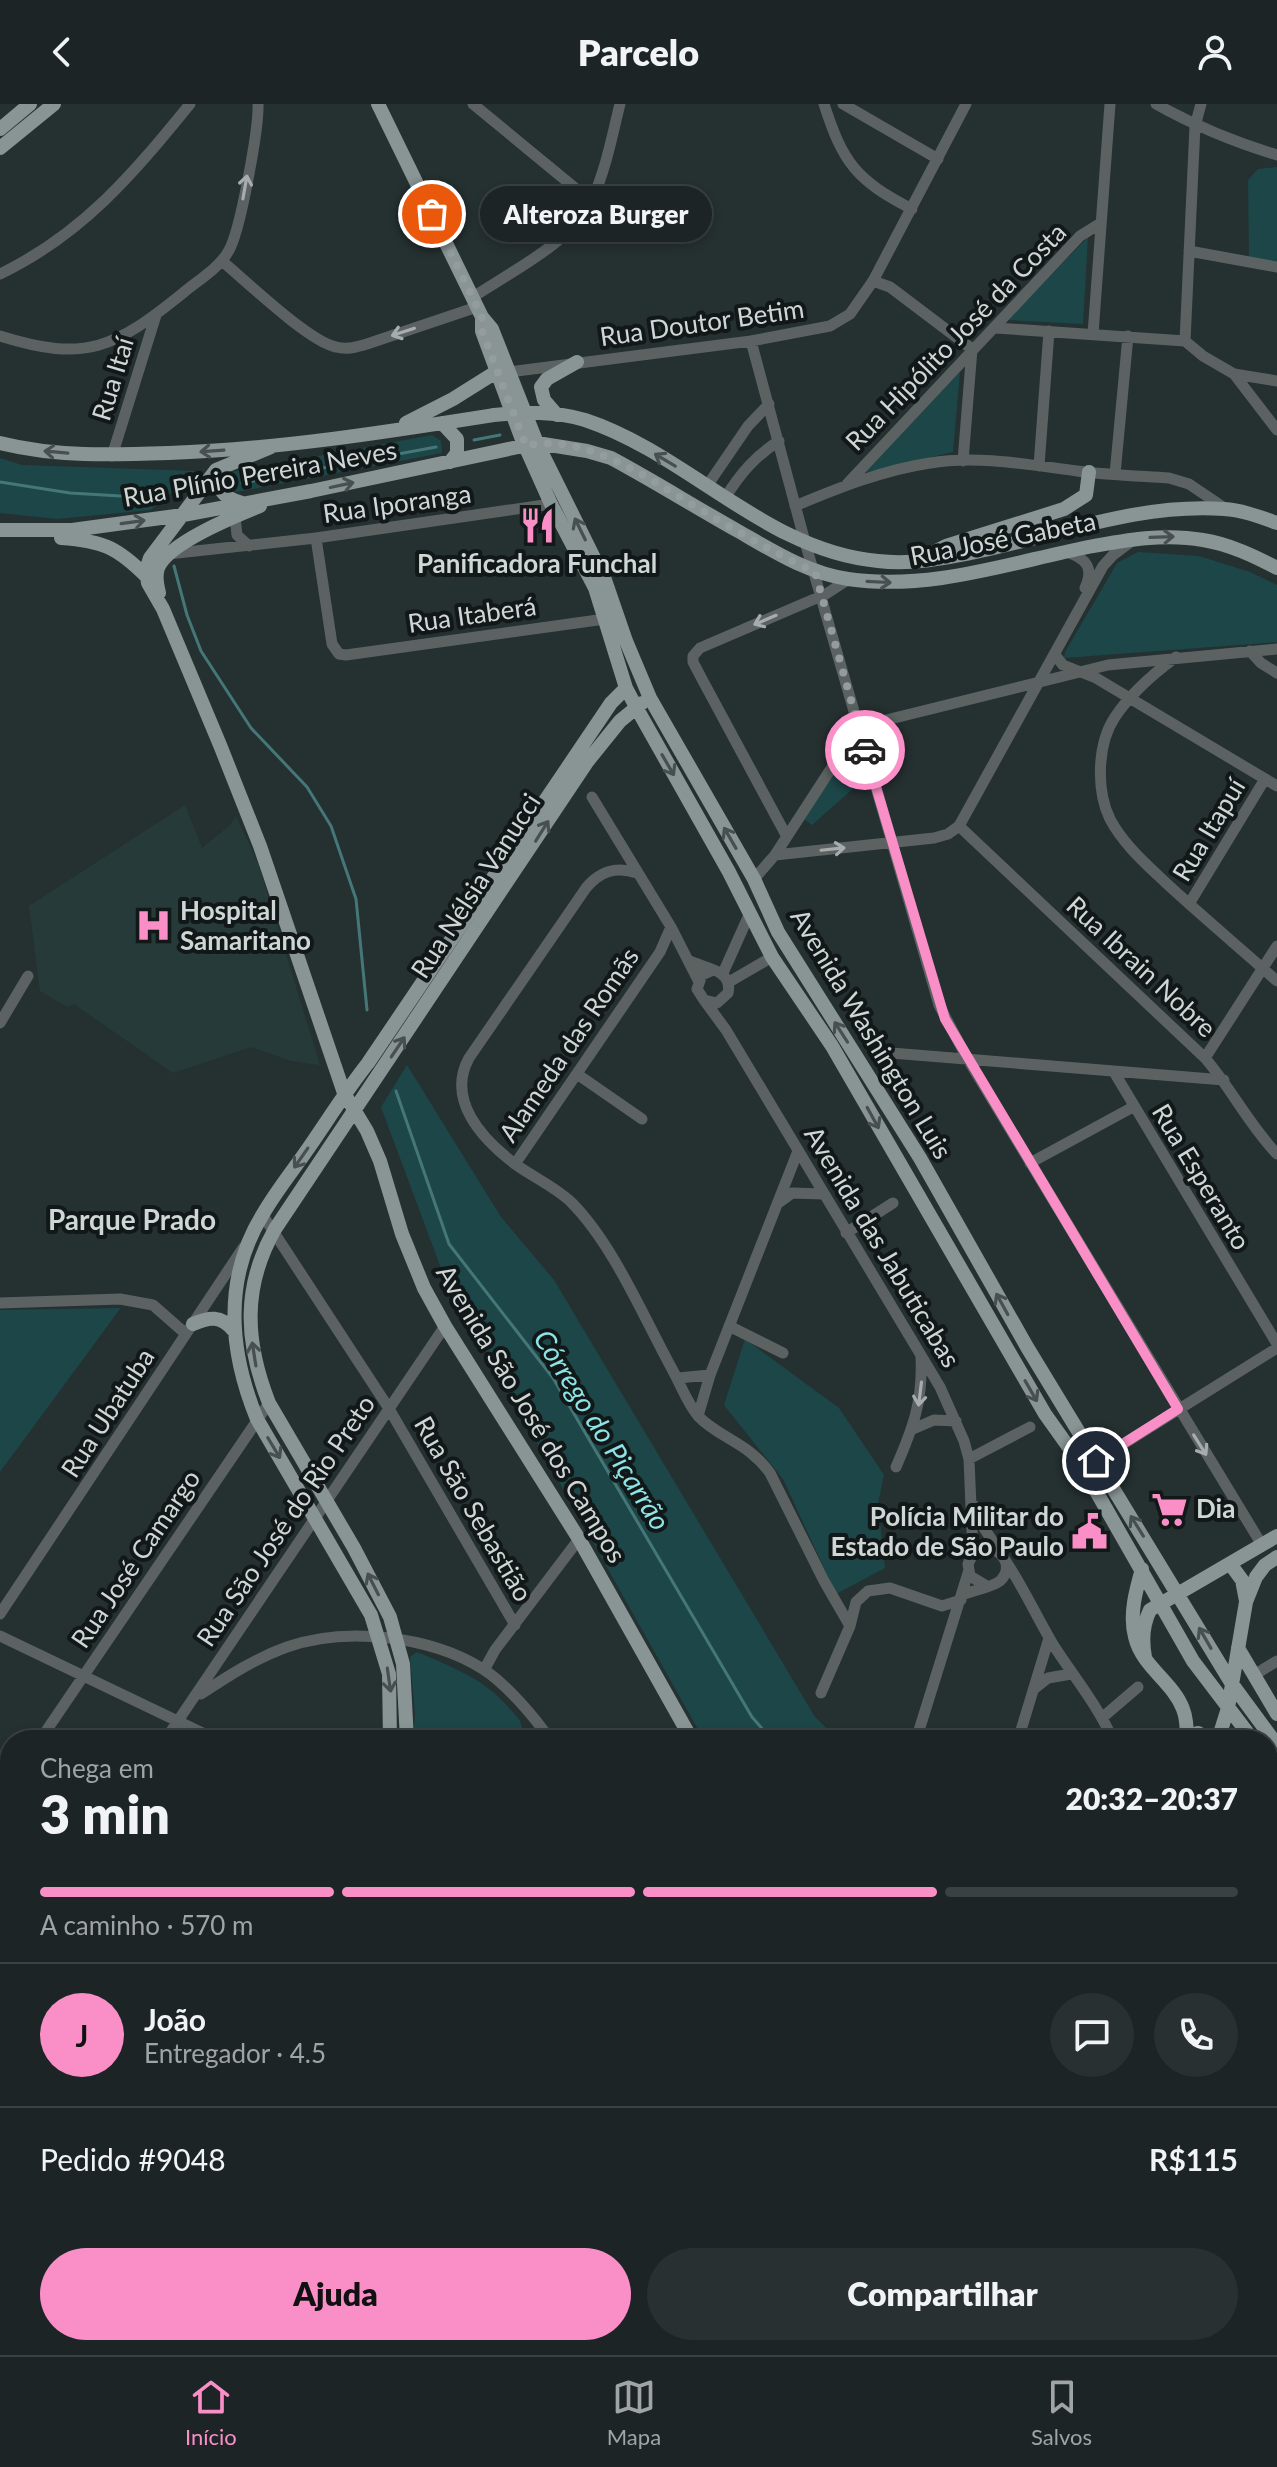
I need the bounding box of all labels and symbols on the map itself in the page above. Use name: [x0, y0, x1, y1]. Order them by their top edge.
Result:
one-way arrow: [239, 175, 254, 201]
pin: [398, 180, 466, 248]
callout: Alteroza Burger: [480, 186, 712, 242]
street label: Rua Hipólito José da Costa: [838, 216, 1072, 457]
street label: Rua Doutor Betim: [598, 292, 806, 352]
one-way arrow: [391, 325, 417, 340]
street label: Rua Itaí: [84, 333, 140, 424]
street label: Rua Plínio Pereira Neves: [121, 433, 399, 513]
one-way arrow: [199, 444, 226, 459]
one-way arrow: [43, 445, 69, 460]
one-way arrow: [654, 452, 677, 468]
street label: Rua Iporanga: [321, 477, 473, 529]
one-way arrow: [329, 477, 355, 492]
street label: Rua José Gabeta: [907, 504, 1098, 572]
restaurant icon: Panificadora Funchal: [518, 506, 556, 544]
one-way arrow: [120, 514, 146, 529]
one-way arrow: [572, 518, 588, 542]
one-way arrow: [1148, 530, 1175, 545]
place label: Panificadora Funchal: [417, 547, 657, 579]
one-way arrow: [865, 574, 892, 589]
street label: Rua Itaberá: [406, 589, 538, 639]
one-way arrow: [753, 614, 777, 629]
courier: [825, 710, 905, 790]
one-way arrow: [661, 752, 676, 776]
street label: Rua Itapuí: [1165, 772, 1252, 887]
street label: Rua Nélsia Vanucci: [404, 787, 547, 984]
one-way arrow: [535, 820, 551, 843]
one-way arrow: [722, 827, 738, 850]
one-way arrow: [819, 841, 846, 856]
street label: Rua Ibrain Nobre: [1060, 889, 1223, 1044]
place label: Hospital Samaritano: [180, 894, 311, 956]
street label: Avenida Washington Luis: [784, 903, 959, 1164]
hospital icon: Hospital Samaritano: [135, 907, 173, 945]
street label: Alameda das Romãs: [491, 941, 645, 1147]
one-way arrow: [833, 1021, 849, 1044]
one-way arrow: [390, 1037, 407, 1059]
street label: Rua Esperanto: [1146, 1098, 1258, 1255]
one-way arrow: [865, 1105, 881, 1129]
street label: Avenida das Jabuticabas: [798, 1120, 967, 1373]
one-way arrow: [293, 1147, 309, 1169]
district label: Parque Prado: [48, 1202, 216, 1236]
street label: Avenida São José dos Campos: [430, 1259, 634, 1568]
one-way arrow: [994, 1292, 1009, 1316]
water label: Córrego do Piçarrão: [527, 1323, 678, 1536]
street label: Rua Ubatuba: [54, 1342, 161, 1483]
one-way arrow: [246, 1342, 261, 1368]
one-way arrow: [1023, 1379, 1039, 1402]
one-way arrow: [913, 1380, 928, 1407]
street label: Rua São José do Rio Preto: [189, 1389, 381, 1652]
street label: Rua São Sebastião: [408, 1410, 540, 1607]
pin: [1062, 1427, 1130, 1495]
one-way arrow: [1193, 1433, 1209, 1456]
one-way arrow: [267, 1436, 283, 1459]
street label: Rua José Camargo: [64, 1463, 207, 1654]
supermarket icon: Dia: [1151, 1490, 1189, 1528]
place label: Dia: [1196, 1492, 1235, 1524]
place label: Polícia Militar do Estado de São Paulo: [830, 1500, 1064, 1562]
public building icon: Polícia Militar do Estado de São Paulo: [1071, 1513, 1109, 1551]
one-way arrow: [1128, 1515, 1144, 1538]
one-way arrow: [365, 1573, 380, 1596]
one-way arrow: [1197, 1627, 1213, 1650]
one-way arrow: [382, 1667, 397, 1692]

